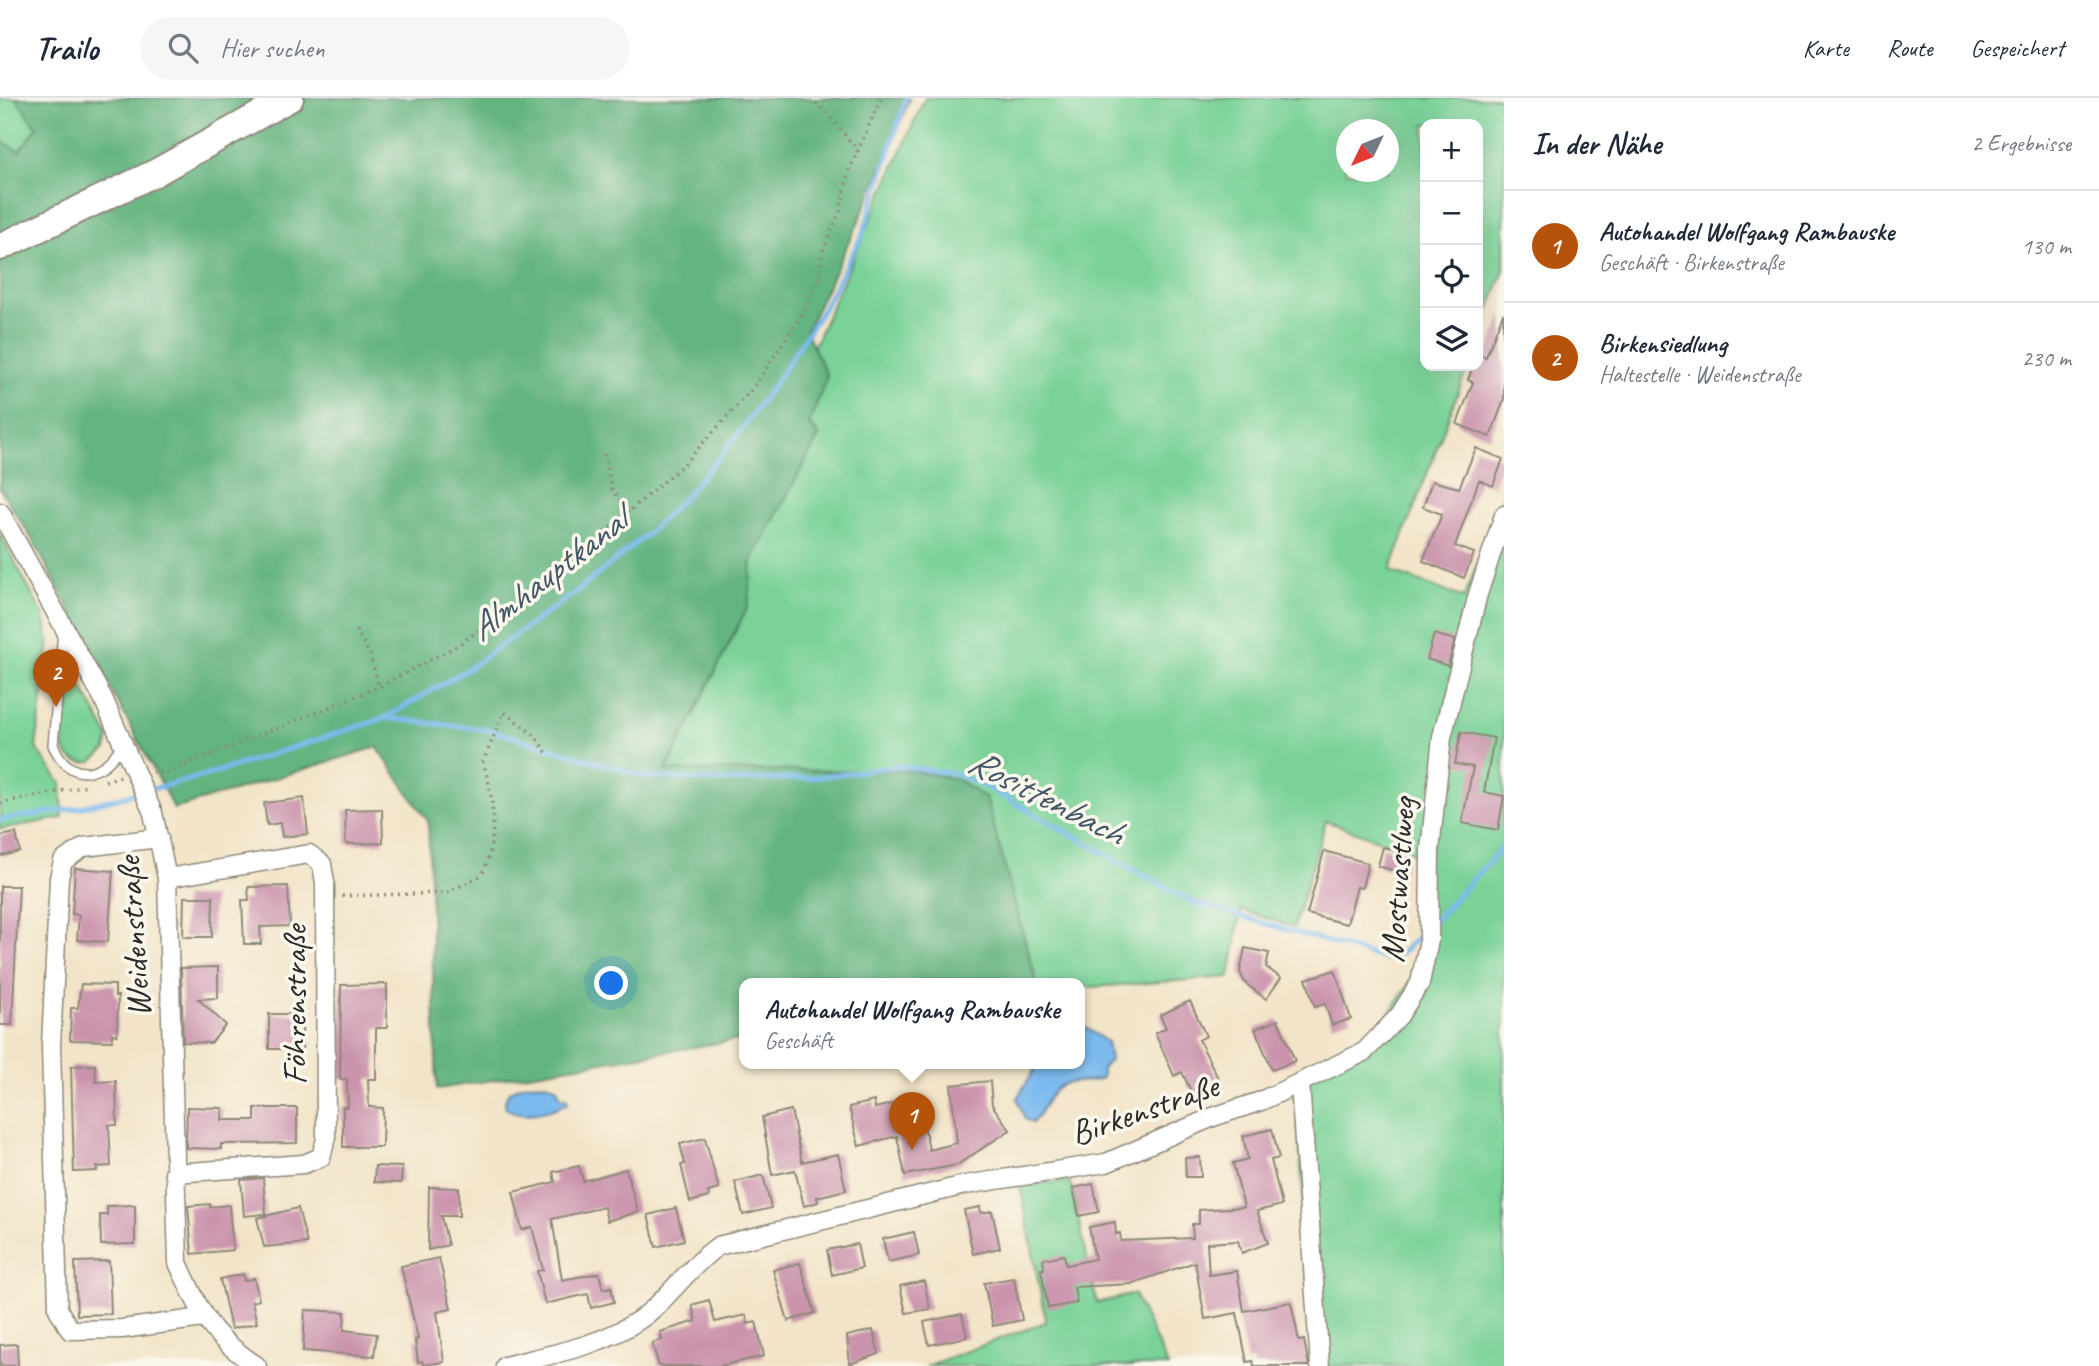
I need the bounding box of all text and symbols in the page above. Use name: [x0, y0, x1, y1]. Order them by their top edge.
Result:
search box: [140, 17, 630, 80]
text: Trailo: [35, 27, 98, 69]
icon: search: [164, 29, 202, 67]
text: Hier suchen: [220, 32, 324, 65]
text: Karte: [1803, 33, 1849, 63]
text: Route: [1887, 33, 1932, 63]
text: Gespeichert: [1970, 33, 2064, 63]
north arrow: [1336, 119, 1399, 182]
map controls: [1420, 119, 1483, 371]
button: +: [1420, 119, 1483, 182]
text: In der Nähe: [1532, 125, 1661, 163]
text: 2 Ergebnisse: [1971, 129, 2071, 158]
button: −: [1420, 182, 1483, 245]
text: Autohandel Wolfgang Rambauske: [1599, 215, 1894, 248]
text: 1: [1550, 232, 1560, 261]
text: 130 m: [2022, 232, 2071, 261]
button: locate: [1420, 245, 1483, 308]
text: Geschäft · Birkenstraße: [1599, 248, 1784, 277]
button: layers: [1420, 308, 1483, 371]
text: Birkensiedlung: [1599, 327, 1727, 360]
text: 2: [1550, 344, 1560, 373]
text: 230 m: [2022, 344, 2071, 373]
text: Haltestelle · Weidenstraße: [1599, 360, 1800, 389]
water label: Almhauptkanal: [459, 491, 645, 651]
pin: 2: [33, 649, 79, 707]
water label: Rosittenbach: [961, 737, 1135, 857]
street label: Mostwastlweg: [1369, 794, 1426, 964]
street label: Weidenstraße: [105, 852, 162, 1019]
street label: Föhrenstraße: [272, 923, 317, 1085]
your location: [594, 966, 628, 1000]
popup: [739, 978, 1085, 1069]
text: Autohandel Wolfgang Rambauske: [765, 993, 1059, 1026]
text: Geschäft: [765, 1026, 833, 1055]
street label: Birkenstraße: [1064, 1062, 1226, 1156]
pin: 1: [889, 1092, 935, 1150]

